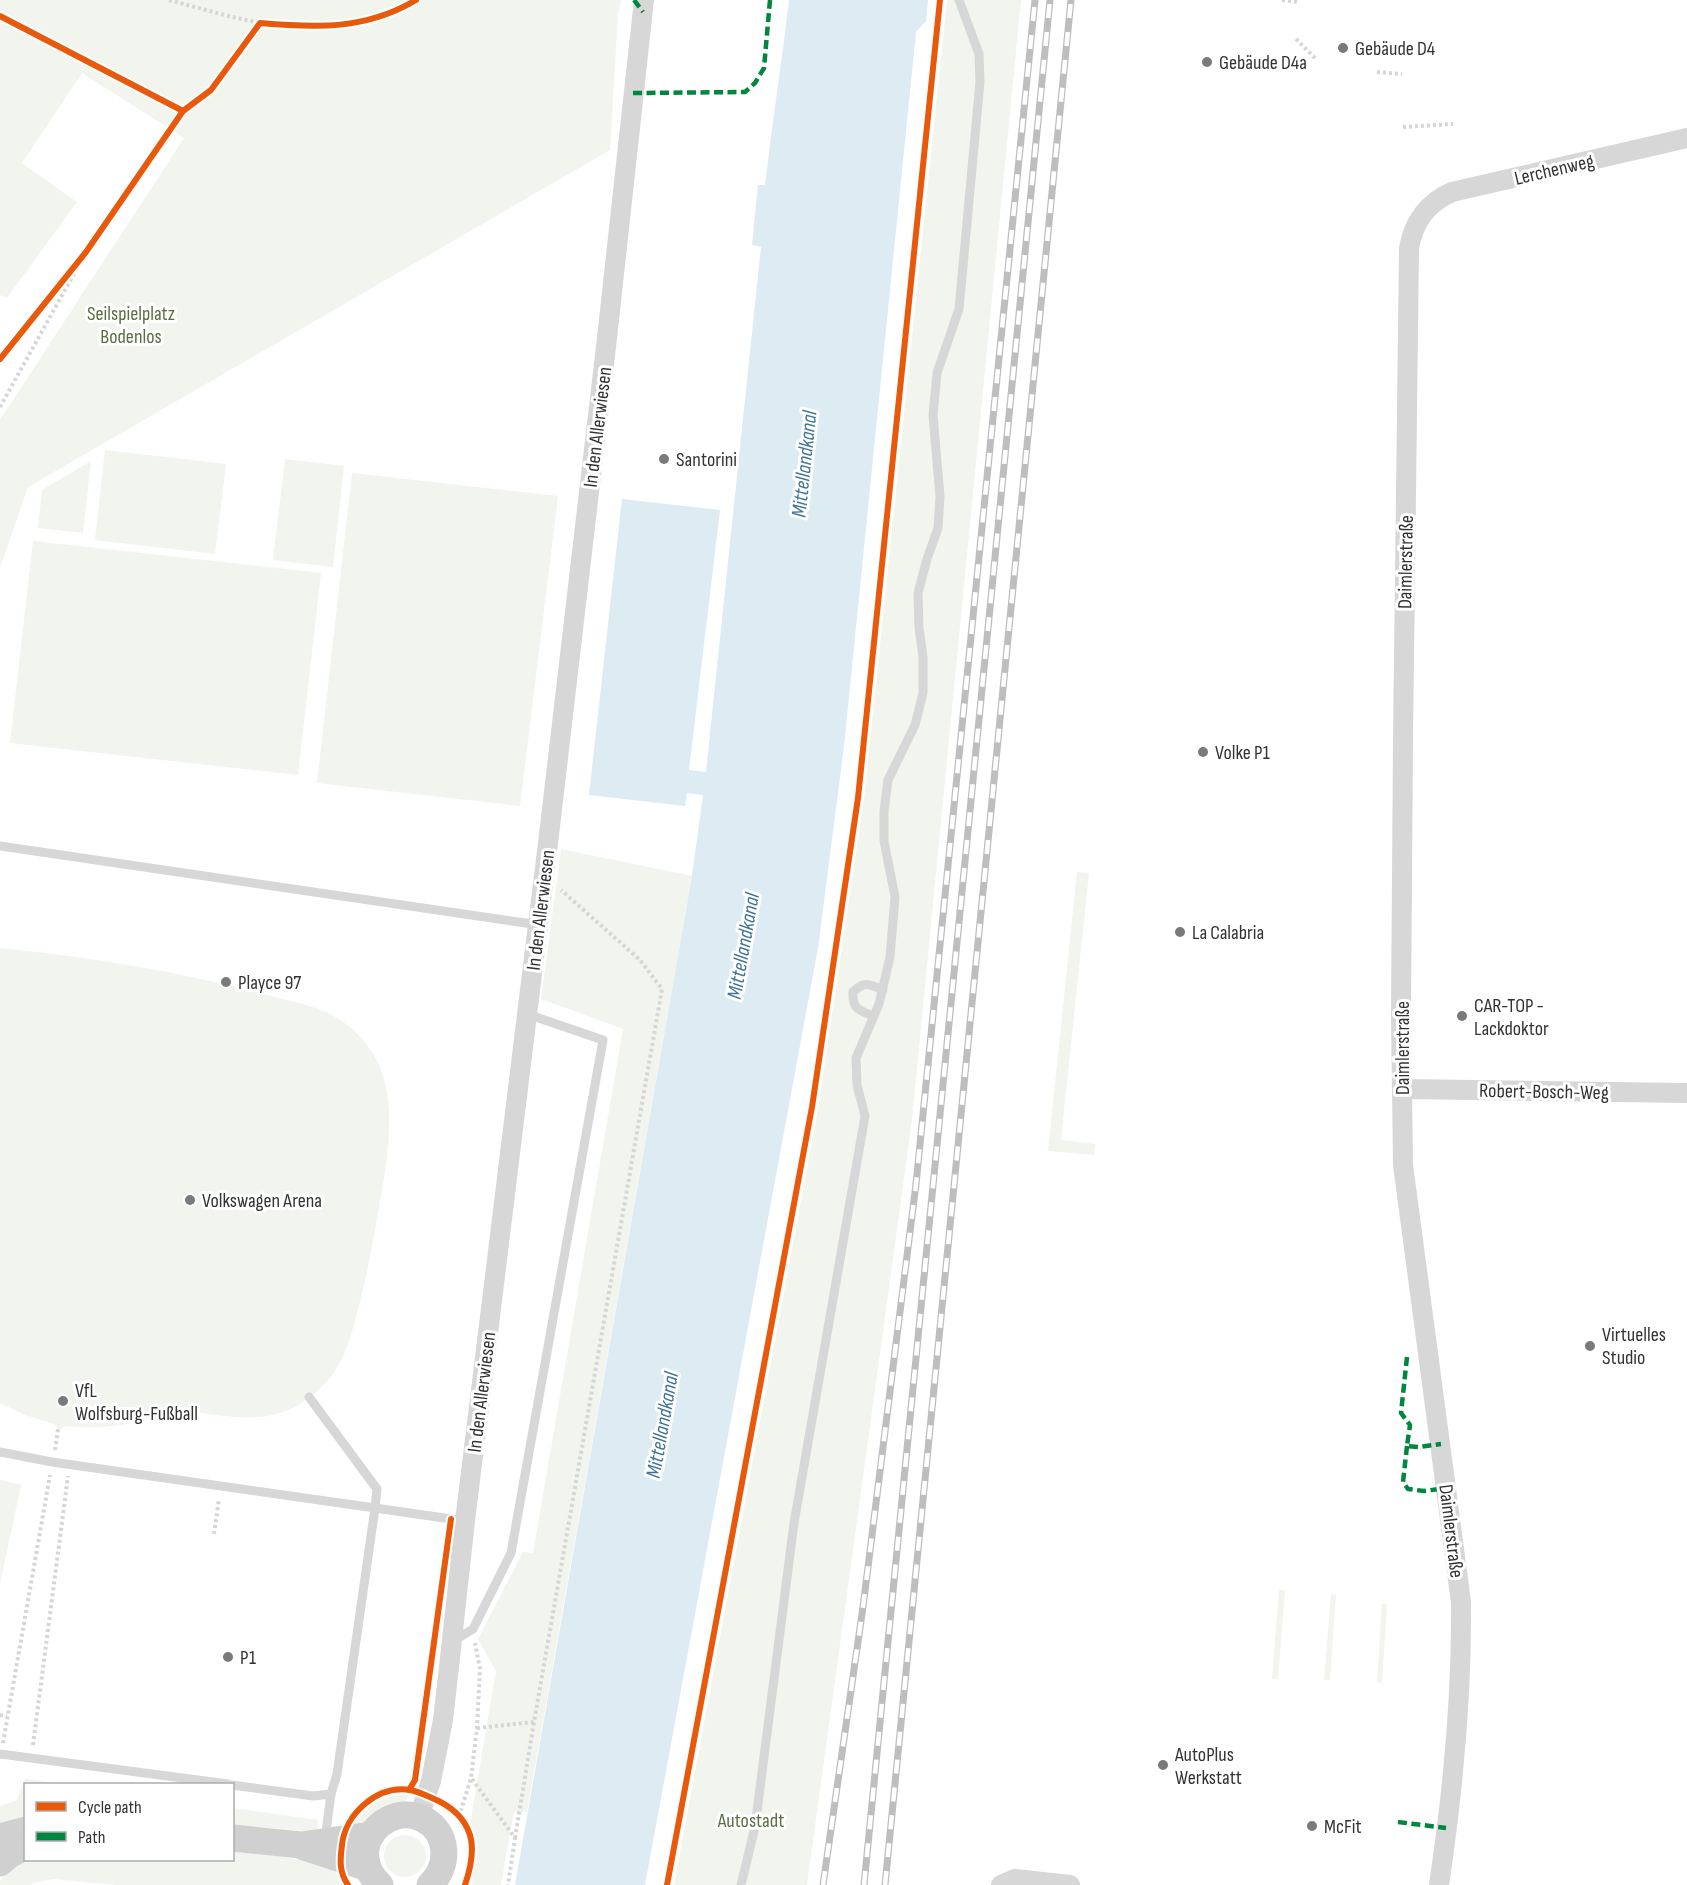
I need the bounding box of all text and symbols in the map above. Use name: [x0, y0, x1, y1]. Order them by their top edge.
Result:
place label: Gebäude D4: [1355, 37, 1435, 61]
marker: Gebäude D4: [1336, 41, 1350, 55]
place label: Gebäude D4a: [1219, 51, 1307, 75]
marker: Gebäude D4a: [1200, 55, 1214, 69]
street label: Lerchenweg: [1512, 149, 1596, 191]
park label: Seilspielplatz Bodenlos: [87, 302, 175, 349]
street label: In den Allerwiesen: [579, 366, 617, 489]
water label: Mittellandkanal: [786, 408, 823, 519]
place label: Santorini: [676, 448, 737, 472]
marker: Santorini: [657, 452, 671, 466]
street label: Daimlerstraße: [1393, 515, 1419, 609]
place label: Volke P1: [1215, 741, 1270, 765]
marker: Volke P1: [1196, 745, 1210, 759]
street label: In den Allerwiesen: [522, 849, 560, 972]
water label: Mittellandkanal: [722, 890, 765, 1001]
place label: La Calabria: [1192, 921, 1264, 945]
marker: La Calabria: [1173, 925, 1187, 939]
place label: Playce 97: [238, 971, 301, 995]
marker: Playce 97: [219, 975, 233, 989]
place label: CAR-TOP - Lackdoktor: [1474, 994, 1549, 1041]
street label: Daimlerstraße: [1391, 1001, 1415, 1095]
marker: CAR-TOP - Lackdoktor: [1455, 1009, 1469, 1023]
street label: Robert-Bosch-Weg: [1479, 1079, 1609, 1105]
place label: Volkswagen Arena: [202, 1189, 322, 1213]
marker: Volkswagen Arena: [183, 1193, 197, 1207]
place label: Virtuelles Studio: [1602, 1323, 1666, 1370]
street label: In den Allerwiesen: [463, 1331, 501, 1454]
marker: Virtuelles Studio: [1583, 1339, 1597, 1353]
water label: Mittellandkanal: [641, 1369, 684, 1480]
place label: VfL Wolfsburg-Fußball: [75, 1379, 198, 1426]
marker: VfL Wolfsburg-Fußball: [56, 1394, 70, 1408]
street label: Daimlerstraße: [1433, 1483, 1469, 1579]
place label: P1: [240, 1646, 256, 1670]
marker: P1: [221, 1650, 235, 1664]
place label: AutoPlus Werkstatt: [1174, 1743, 1242, 1790]
marker: AutoPlus Werkstatt: [1156, 1758, 1170, 1772]
legend: [24, 1783, 234, 1861]
text: Cycle path: [78, 1797, 142, 1818]
park label: Autostadt: [717, 1809, 784, 1833]
place label: McFit: [1324, 1815, 1362, 1839]
marker: McFit: [1305, 1819, 1319, 1833]
text: Path: [78, 1827, 106, 1848]

